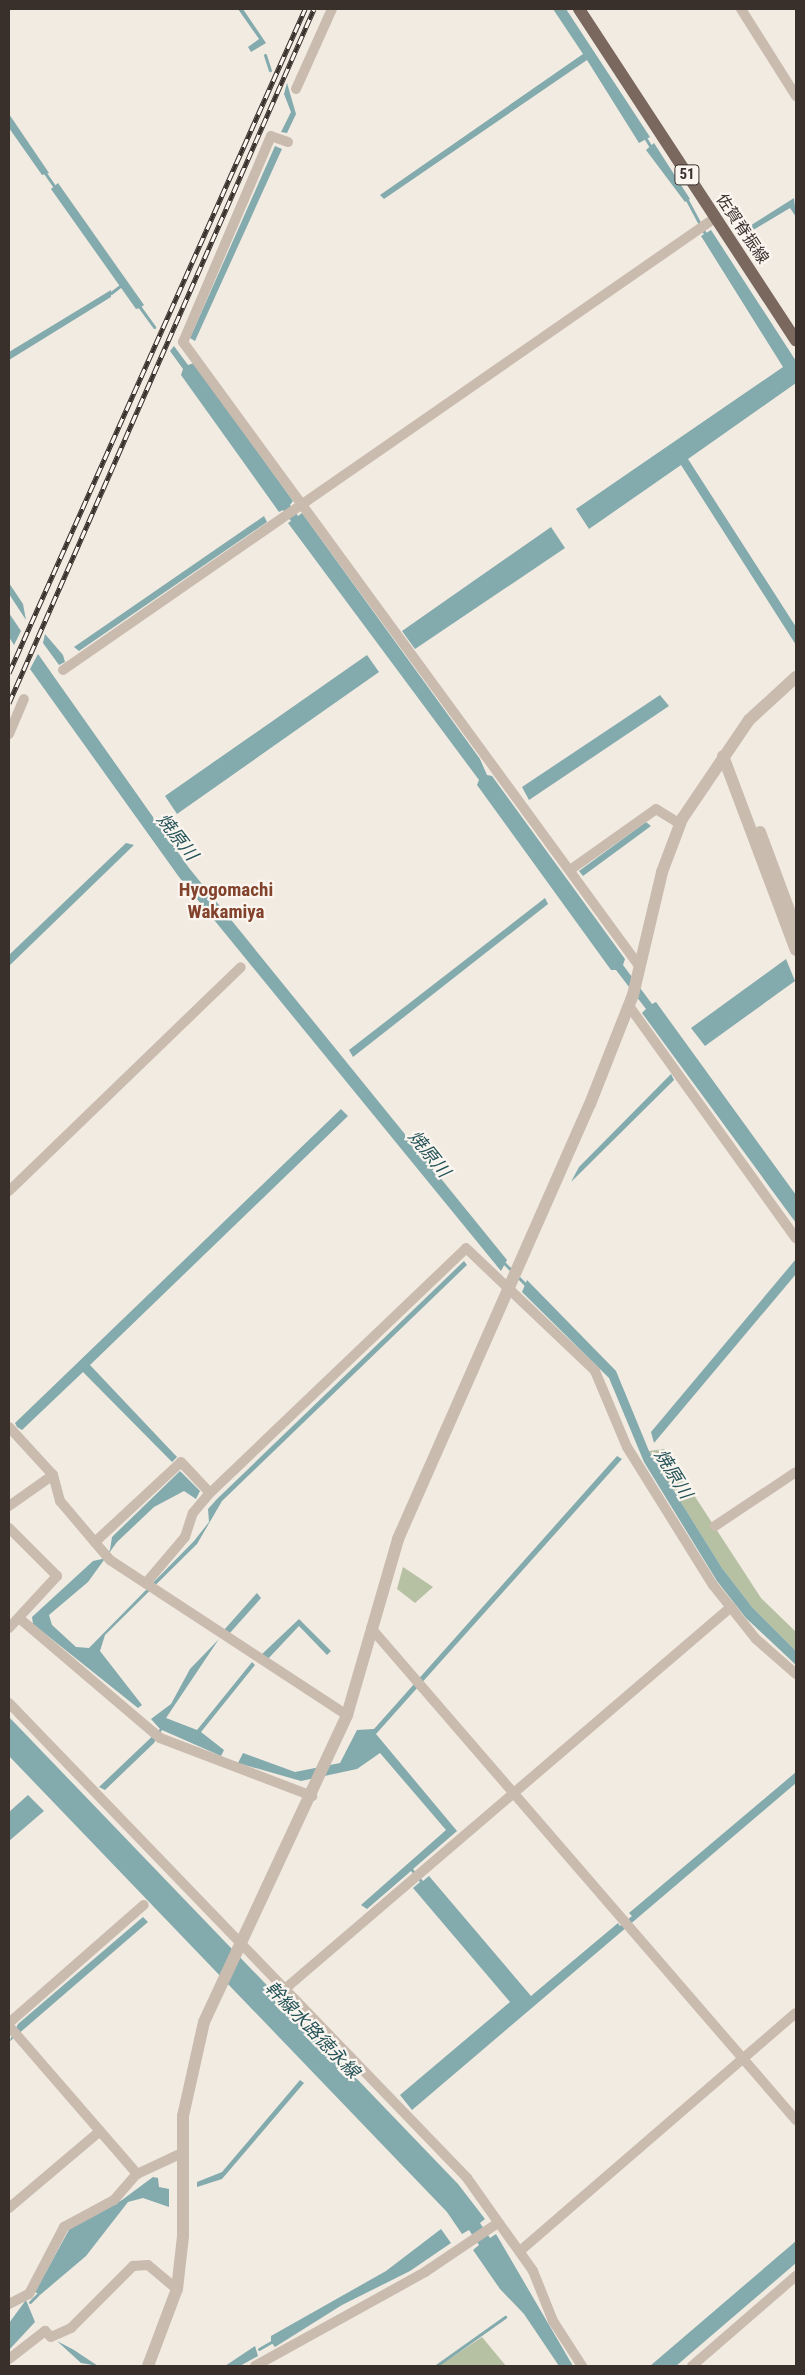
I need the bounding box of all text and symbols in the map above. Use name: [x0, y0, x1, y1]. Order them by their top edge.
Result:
road number: 51: [673, 162, 701, 188]
street label: 佐賀脊振線: [712, 190, 772, 268]
water label: 焼原川: [152, 809, 202, 865]
district label: Hyogomachi Wakamiya: [179, 879, 273, 923]
water label: 焼原川: [404, 1126, 454, 1182]
water label: 焼原川: [650, 1445, 696, 1503]
water label: 幹線水路徳永線: [260, 1977, 364, 2083]

